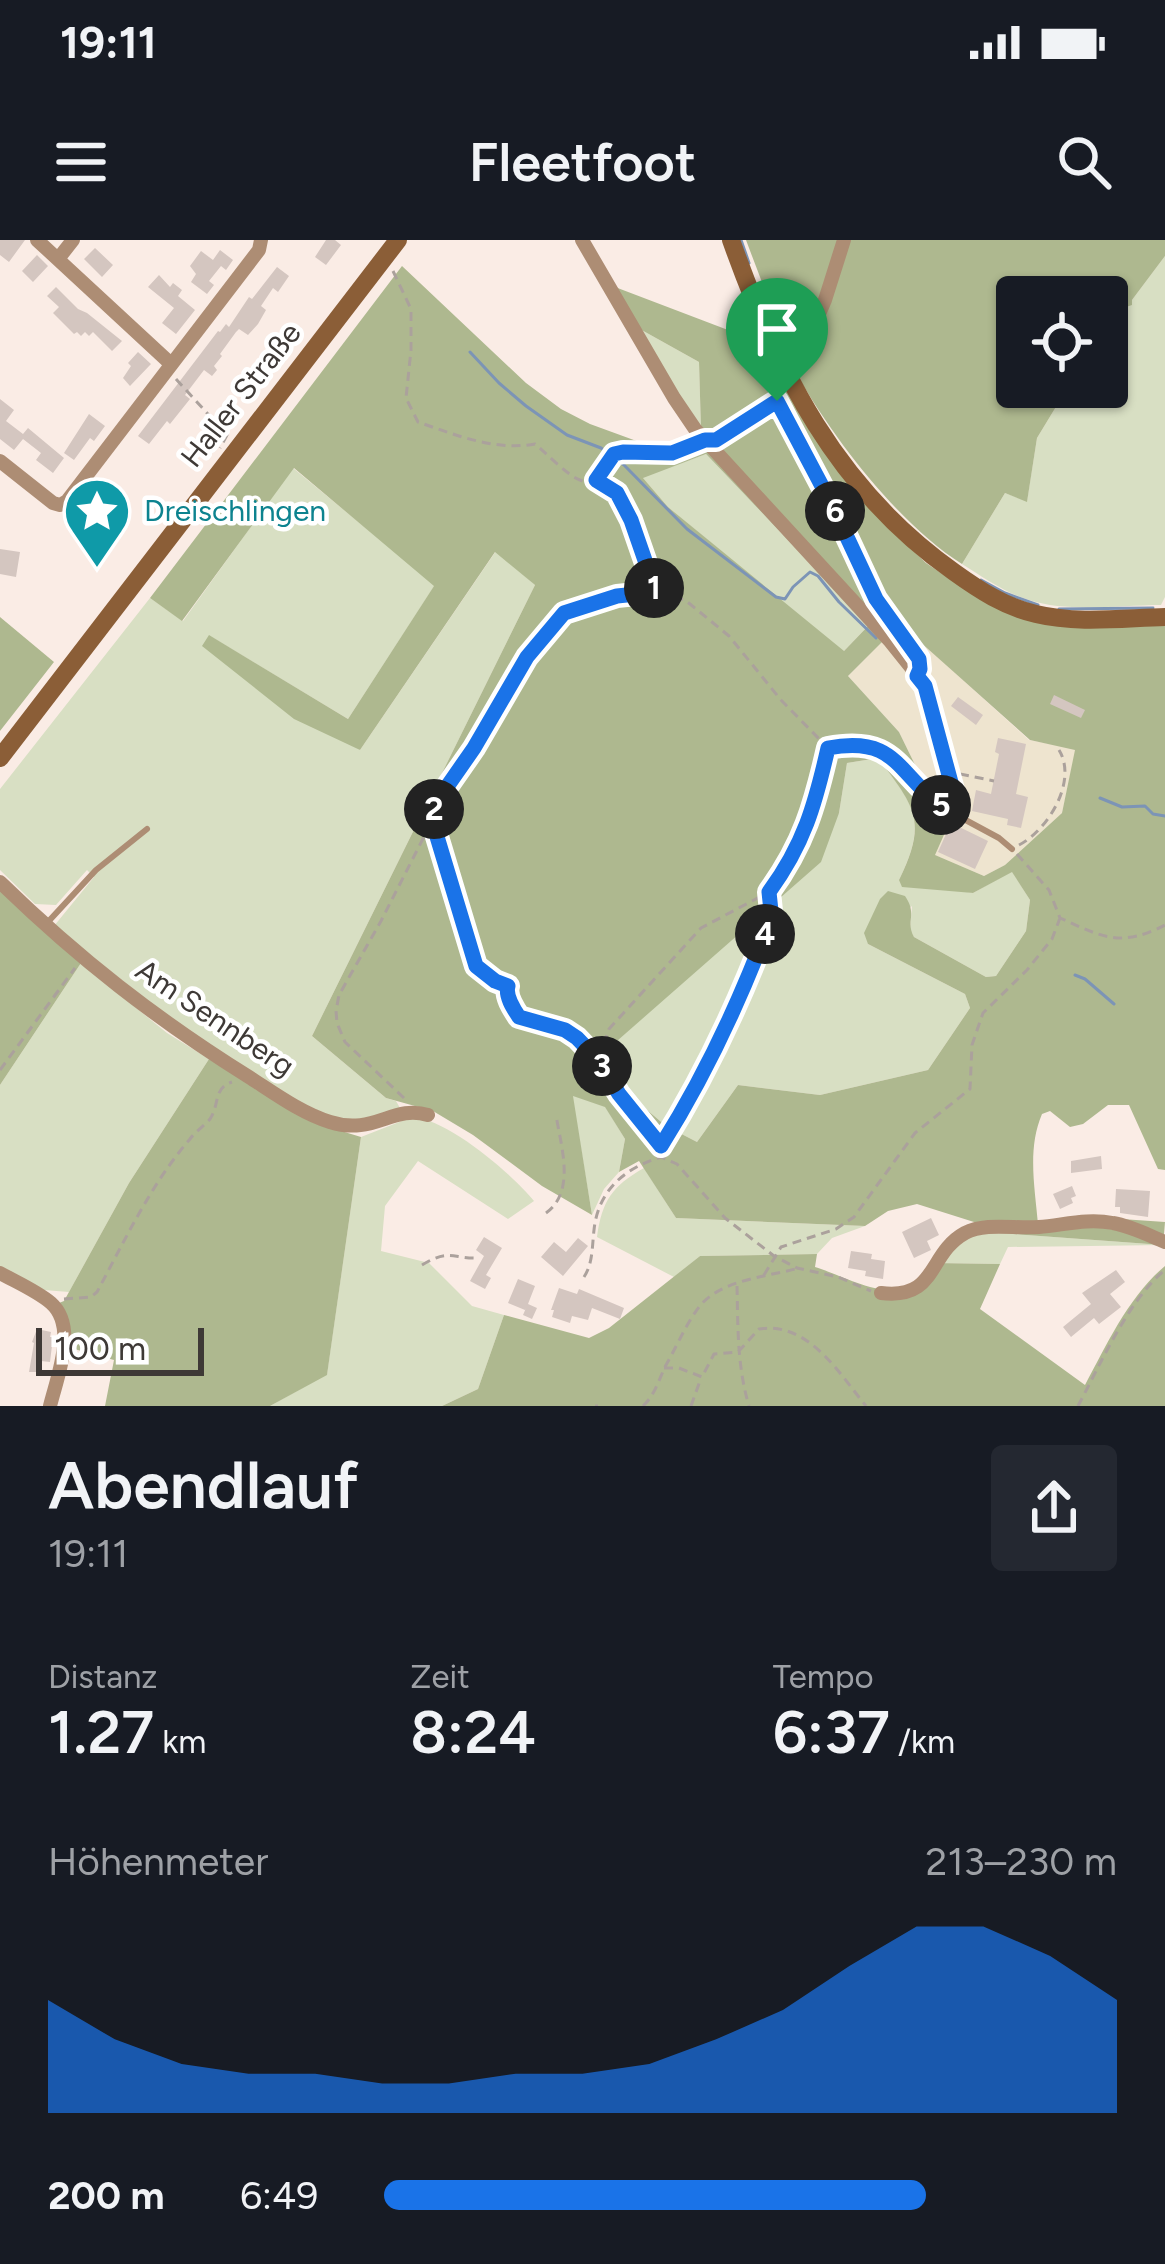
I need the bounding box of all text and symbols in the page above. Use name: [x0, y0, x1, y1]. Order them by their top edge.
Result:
text: 19:11: [60, 15, 157, 69]
icon: menu: [48, 129, 114, 195]
icon: search: [1051, 129, 1117, 195]
text: Fleetfoot: [469, 130, 696, 195]
map controls: [996, 276, 1128, 408]
button: locate: [996, 276, 1128, 408]
pin: [726, 278, 828, 401]
icon: arrive: [744, 296, 810, 362]
street label: Haller Straße: [173, 315, 309, 474]
place icon: Dreischlingen: [62, 476, 132, 570]
pin: 6: [805, 481, 865, 541]
text: 6: [825, 491, 845, 530]
place label: Dreischlingen: [144, 492, 326, 529]
pin: 1: [624, 558, 684, 618]
text: 1: [647, 568, 661, 607]
pin: 5: [911, 775, 971, 835]
pin: 2: [404, 779, 464, 839]
text: 5: [931, 785, 951, 824]
text: 2: [424, 789, 444, 828]
pin: 4: [735, 904, 795, 964]
text: 4: [755, 914, 775, 953]
street label: Am Sennberg: [129, 951, 302, 1084]
pin: 3: [572, 1036, 632, 1096]
text: 3: [593, 1046, 611, 1085]
scale bar: [36, 1322, 204, 1375]
text: 100 m: [54, 1329, 146, 1368]
text: Abendlauf: [48, 1445, 359, 1525]
button: share: [991, 1445, 1117, 1571]
text: 19:11: [48, 1530, 128, 1577]
text: Distanz: [48, 1657, 158, 1696]
text: Zeit: [410, 1657, 470, 1696]
text: Tempo: [773, 1657, 874, 1696]
text: 1.27: [48, 1696, 154, 1768]
text: 8:24: [410, 1696, 536, 1768]
text: 6:37: [773, 1696, 890, 1768]
text: km: [154, 1722, 206, 1761]
text: /km: [890, 1722, 955, 1761]
text: Höhenmeter: [48, 1838, 268, 1885]
text: 213–230 m: [926, 1838, 1117, 1885]
text: 200 m: [48, 2172, 164, 2219]
text: 6:49: [240, 2172, 318, 2219]

